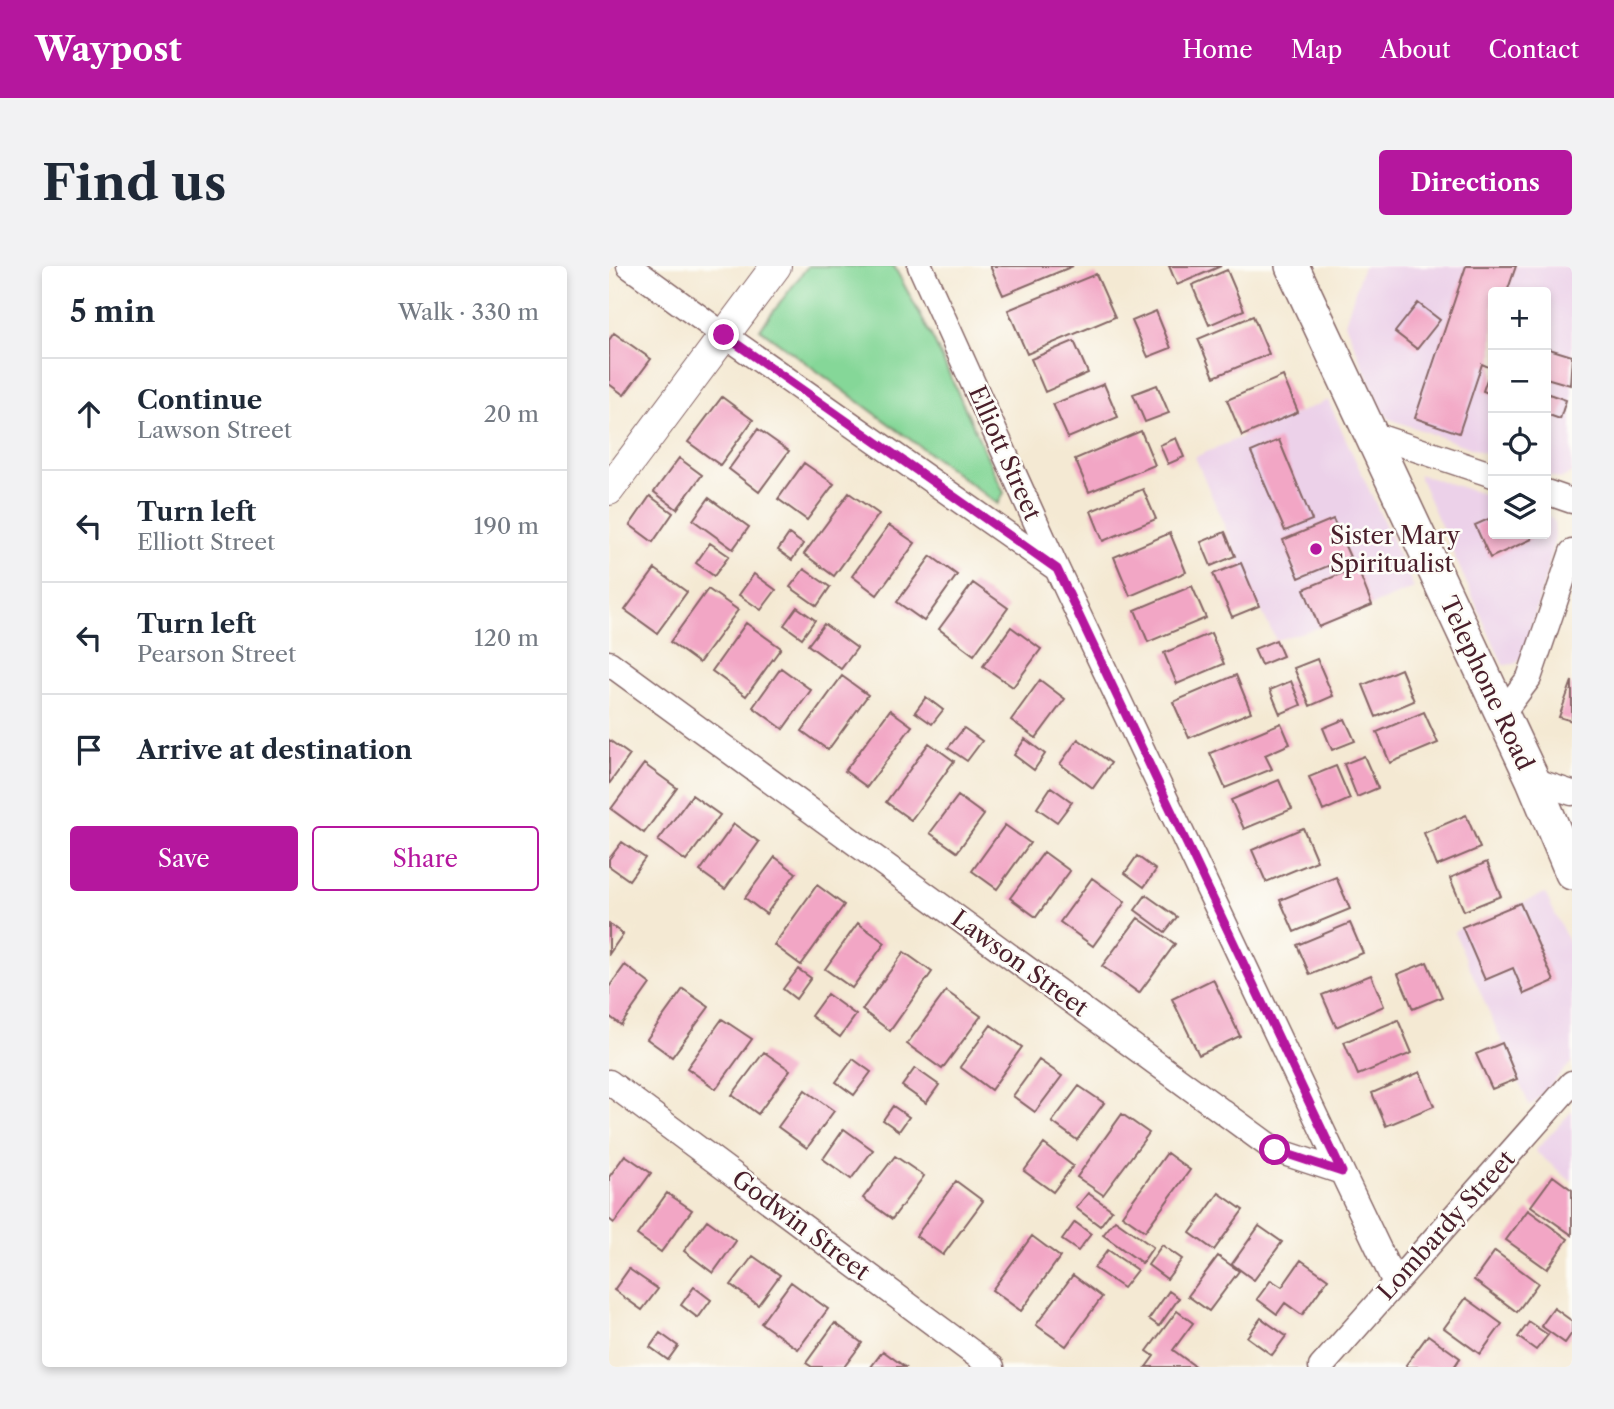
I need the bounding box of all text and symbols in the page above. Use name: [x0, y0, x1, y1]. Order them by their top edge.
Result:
text: Waypost: [35, 29, 182, 70]
text: Home: [1182, 35, 1253, 64]
text: Map: [1291, 35, 1342, 64]
text: About: [1380, 35, 1451, 64]
text: Contact: [1489, 35, 1579, 64]
button: Directions: [1379, 150, 1572, 215]
text: Find us: [42, 152, 226, 213]
map controls: [1488, 287, 1551, 539]
button: +: [1488, 287, 1551, 350]
text: 5 min: [70, 293, 155, 330]
text: Walk · 330 m: [398, 298, 539, 326]
route end: [708, 319, 739, 350]
button: −: [1488, 350, 1551, 413]
street label: Elliott Street: [962, 381, 1048, 525]
text: Continue: [137, 384, 262, 416]
icon: ahead: [70, 395, 108, 433]
text: 20 m: [484, 400, 539, 428]
button: locate: [1488, 413, 1551, 476]
text: Lawson Street: [137, 416, 292, 444]
button: layers: [1488, 476, 1551, 539]
text: Turn left: [137, 496, 256, 528]
icon: left: [70, 507, 108, 545]
text: 190 m: [474, 512, 539, 540]
place label: Sister Mary Spiritualist: [1330, 521, 1461, 578]
text: Elliott Street: [137, 528, 275, 556]
marker: Sister Mary Spiritualist: [1308, 541, 1324, 557]
street label: Telephone Road: [1434, 591, 1540, 775]
text: Turn left: [137, 608, 256, 640]
icon: left: [70, 619, 108, 657]
text: 120 m: [474, 624, 539, 652]
text: Pearson Street: [137, 640, 296, 668]
icon: arrive: [70, 731, 108, 769]
text: Arrive at destination: [137, 734, 412, 766]
button: Save: [70, 826, 298, 891]
button: Share: [312, 826, 539, 891]
street label: Lawson Street: [946, 904, 1094, 1023]
route start: [1259, 1134, 1290, 1165]
street label: Lombardy Street: [1371, 1144, 1521, 1306]
street label: Godwin Street: [726, 1164, 876, 1287]

